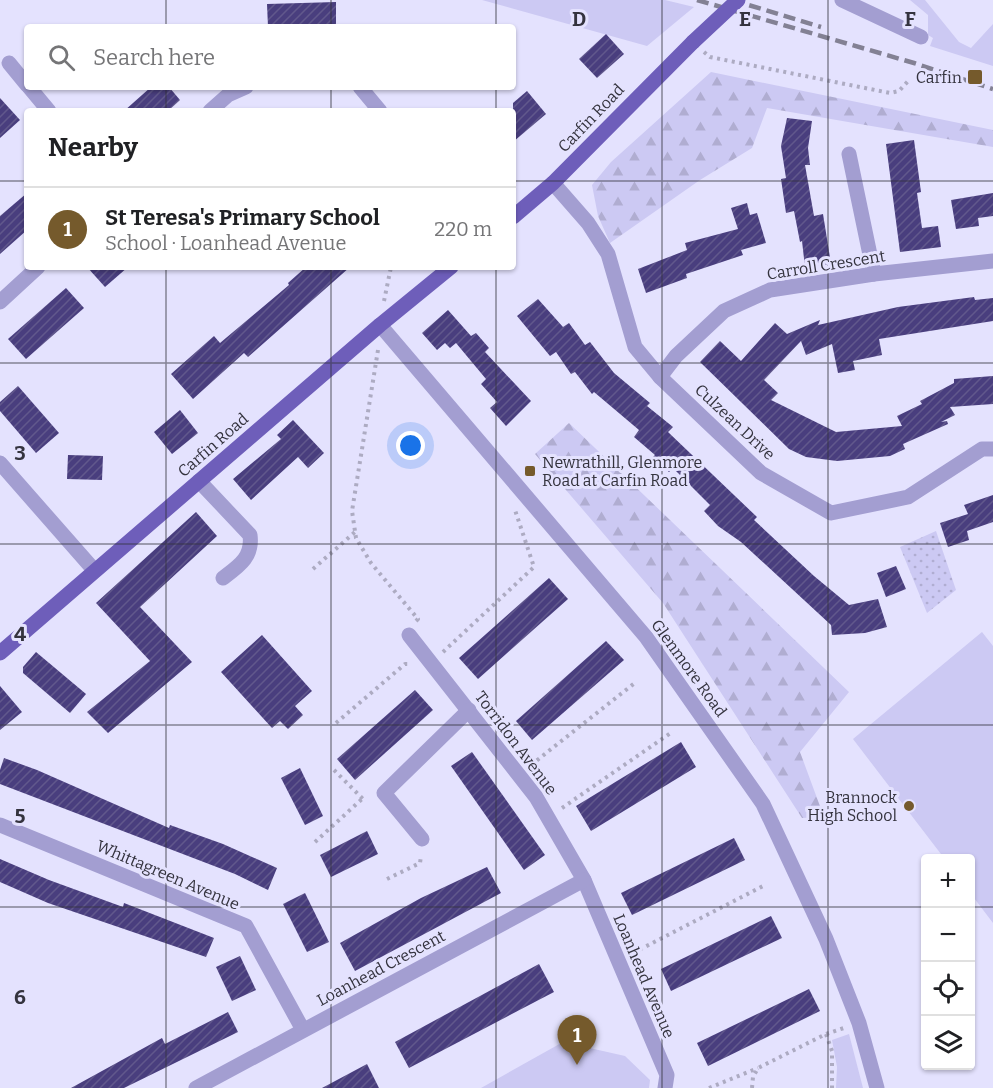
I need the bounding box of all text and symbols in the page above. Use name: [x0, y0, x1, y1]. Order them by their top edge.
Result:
text: D: [572, 7, 586, 31]
text: E: [739, 7, 751, 31]
text: F: [904, 7, 916, 31]
search box: [24, 24, 516, 90]
icon: search: [45, 41, 78, 74]
text: Search here: [93, 44, 215, 71]
place label: Carfin: [916, 68, 962, 87]
marker: Carfin: [966, 68, 984, 86]
street label: Carfin Road: [554, 80, 628, 156]
text: Nearby: [48, 132, 138, 163]
text: St Teresa's Primary School: [105, 204, 380, 231]
text: 1: [63, 217, 72, 241]
text: 220 m: [434, 217, 492, 241]
text: School · Loanhead Avenue: [105, 231, 346, 255]
street label: Carroll Crescent: [766, 246, 887, 284]
street label: Culzean Drive: [691, 380, 779, 464]
street label: Carfin Road: [174, 409, 252, 481]
your location: [396, 431, 425, 460]
text: 3: [14, 441, 26, 465]
place label: Newrathill, Glenmore Road at Carfin Road: [542, 453, 702, 490]
marker: Newrathill, Glenmore Road at Carfin Road: [523, 464, 537, 478]
street label: Glenmore Road: [647, 616, 731, 721]
text: 4: [14, 622, 26, 646]
street label: Torridon Avenue: [471, 688, 561, 798]
place label: Brannock High School: [807, 788, 897, 825]
marker: Brannock High School: [902, 799, 916, 813]
text: 5: [15, 804, 26, 828]
street label: Whittagreen Avenue: [94, 836, 242, 914]
map controls: [921, 854, 975, 1070]
button: +: [921, 854, 975, 908]
button: −: [921, 908, 975, 962]
street label: Loanhead Avenue: [609, 911, 679, 1041]
street label: Loanhead Crescent: [314, 926, 449, 1010]
button: locate: [921, 962, 975, 1016]
text: 6: [14, 985, 26, 1009]
pin: 1: [558, 1016, 596, 1065]
button: layers: [921, 1016, 975, 1070]

